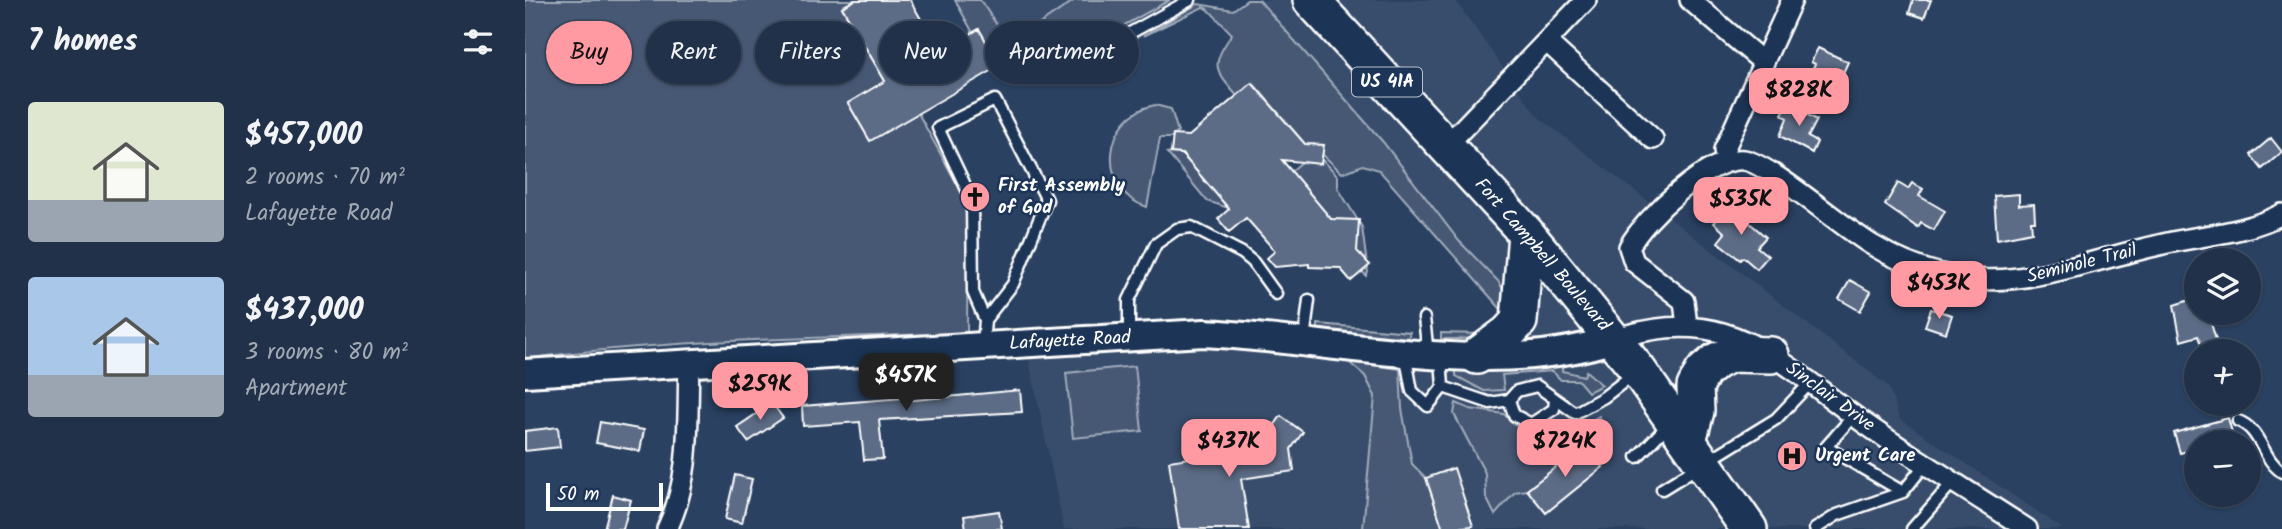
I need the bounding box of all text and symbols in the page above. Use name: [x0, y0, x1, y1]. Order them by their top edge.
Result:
text: 7 homes: [28, 18, 138, 66]
chip: Buy: [546, 21, 632, 84]
chip: Rent: [646, 21, 741, 84]
chip: Filters: [755, 21, 865, 84]
chip: New: [879, 21, 971, 84]
chip: Apartment: [985, 21, 1139, 84]
icon: filters: [459, 23, 497, 61]
road number: US 41A: [1352, 68, 1422, 96]
pin: $828K: [1750, 68, 1848, 128]
text: $828K: [1765, 73, 1833, 109]
text: $457,000: [245, 112, 362, 160]
icon: home: [84, 130, 168, 214]
text: 2 rooms · 70 m²: [245, 160, 405, 196]
place label: First Assembly of God: [998, 171, 1125, 223]
street label: Fort Campbell Boulevard: [1467, 171, 1618, 339]
pin: $535K: [1692, 177, 1790, 237]
church icon: First Assembly of God: [958, 180, 992, 214]
text: $535K: [1709, 182, 1773, 218]
text: Lafayette Road: [245, 196, 392, 232]
street label: Seminole Trail: [2024, 236, 2140, 292]
map controls: [2184, 248, 2261, 507]
button: layers: [2184, 248, 2261, 325]
pin: $453K: [1890, 262, 1988, 321]
text: $453K: [1907, 266, 1971, 302]
text: $437,000: [245, 287, 364, 335]
icon: home: [84, 305, 168, 389]
street label: Lafayette Road: [1008, 323, 1132, 359]
text: 3 rooms · 80 m²: [245, 335, 408, 371]
button: +: [2184, 339, 2261, 416]
pin: $457K: [857, 354, 955, 413]
street label: Sinclair Drive: [1779, 354, 1882, 440]
text: $457K: [875, 358, 937, 394]
pin: $259K: [711, 362, 809, 422]
text: $259K: [728, 367, 792, 403]
text: Apartment: [245, 371, 347, 407]
pin: $437K: [1180, 420, 1278, 479]
pin: $724K: [1516, 420, 1614, 479]
text: $437K: [1197, 424, 1261, 460]
text: $724K: [1533, 424, 1597, 460]
button: −: [2184, 430, 2261, 507]
hospital icon: Urgent Care: [1775, 439, 1809, 473]
place label: Urgent Care: [1815, 441, 1916, 471]
scale bar: [546, 480, 663, 512]
text: 50 m: [557, 480, 599, 510]

